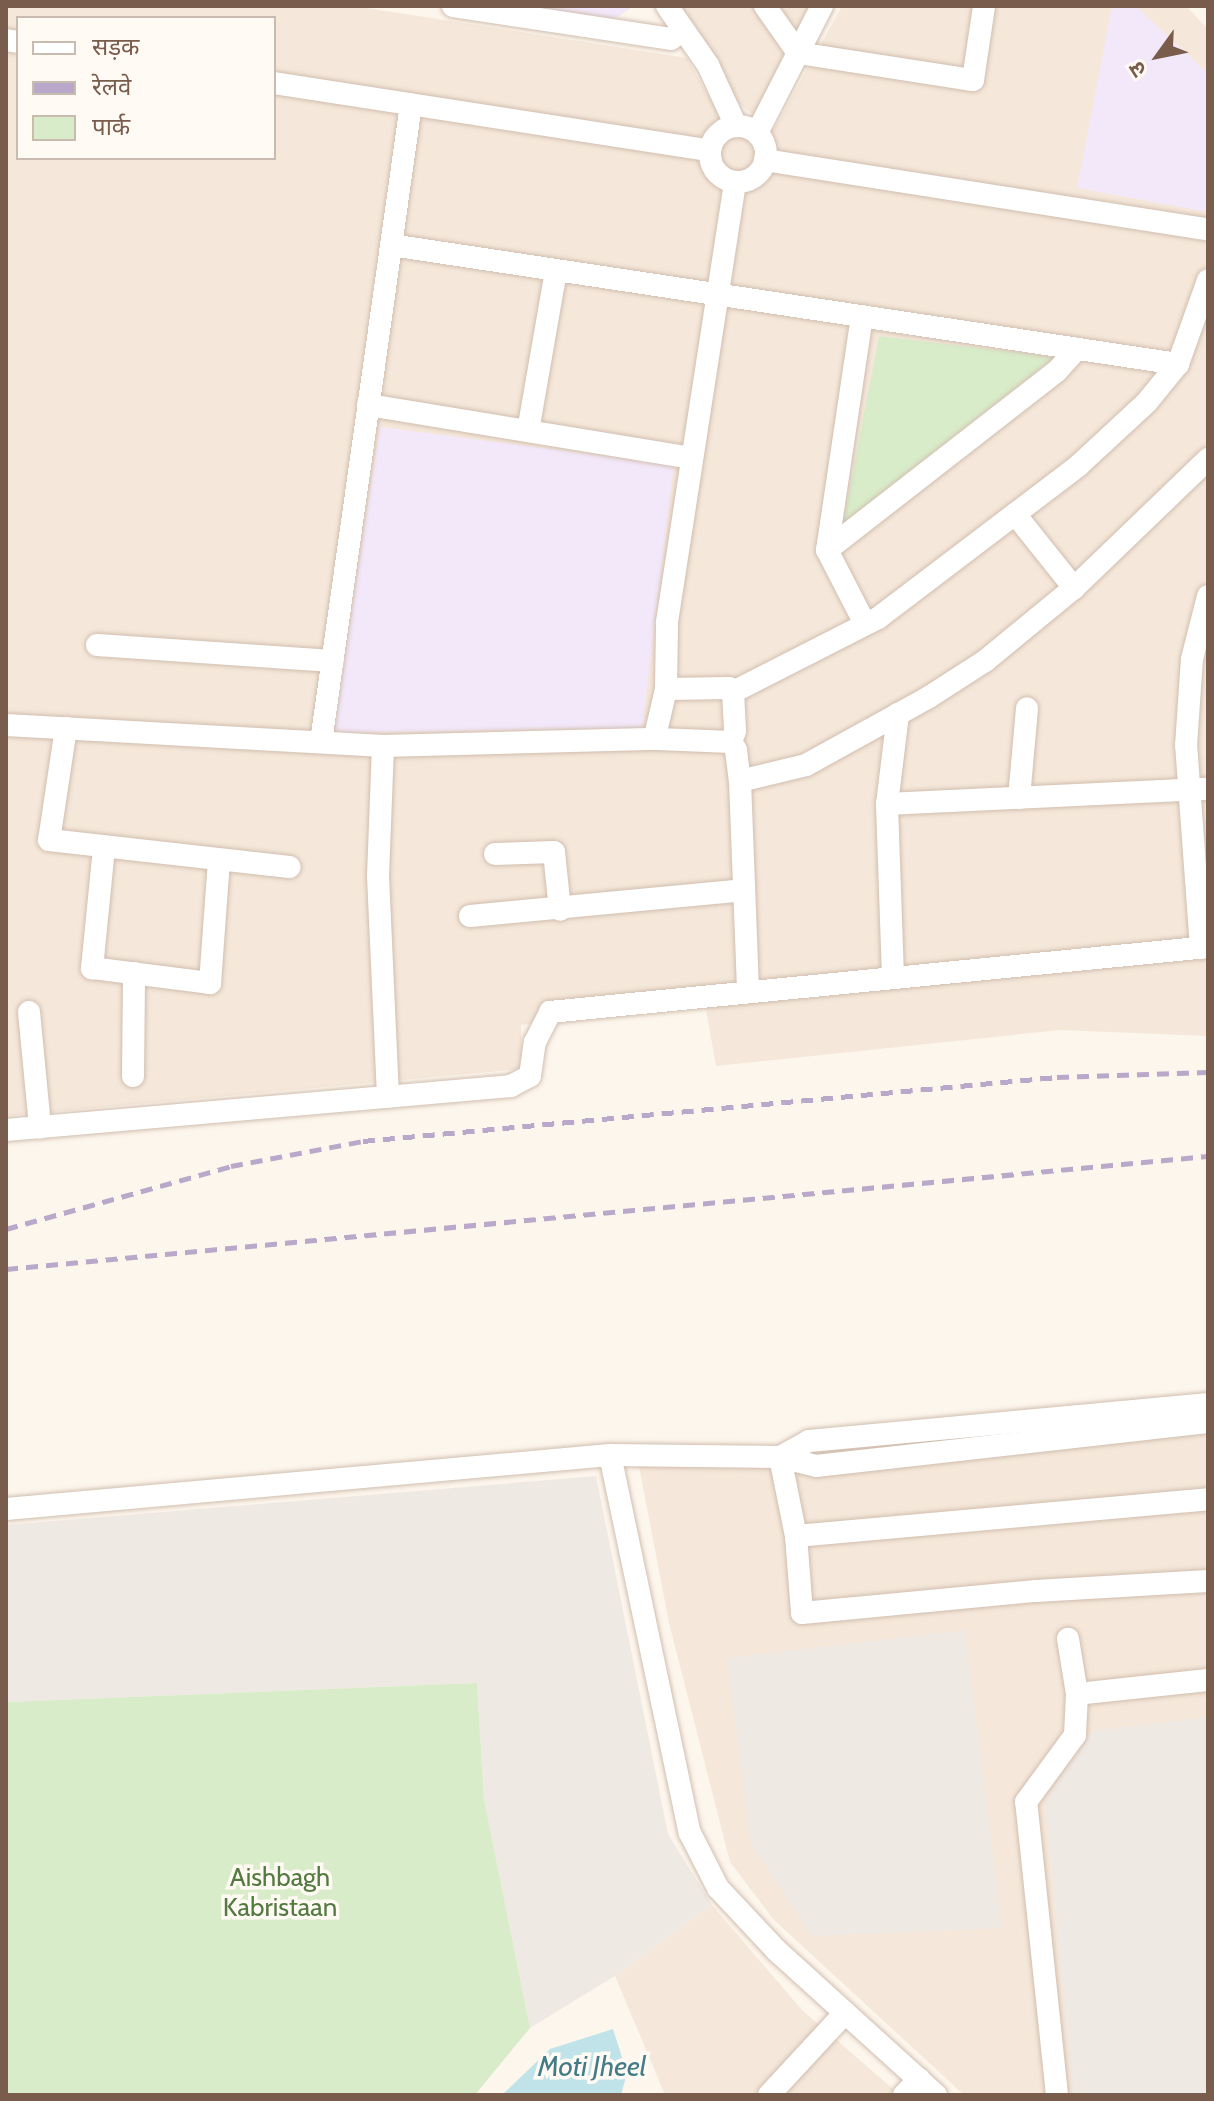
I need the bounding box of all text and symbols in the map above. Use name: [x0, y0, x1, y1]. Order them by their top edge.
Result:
legend: [16, 16, 276, 160]
north arrow: [1118, 16, 1198, 96]
text: सड़क: [92, 32, 140, 61]
text: उ: [1123, 57, 1152, 82]
text: रेलवे: [92, 72, 131, 101]
text: पार्क: [92, 112, 130, 141]
park label: Aishbagh Kabristaan: [223, 1862, 337, 1924]
water label: Moti Jheel: [538, 2049, 646, 2083]

